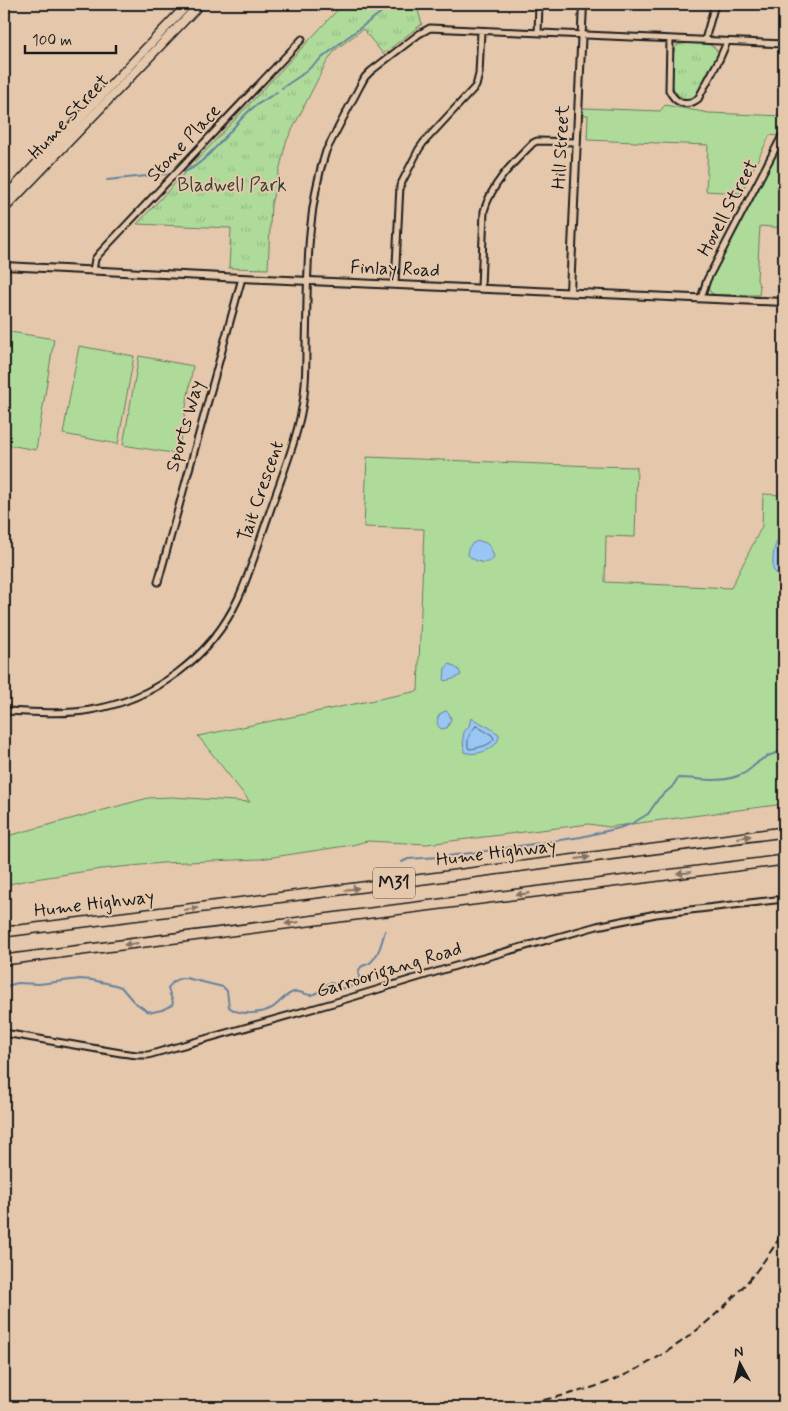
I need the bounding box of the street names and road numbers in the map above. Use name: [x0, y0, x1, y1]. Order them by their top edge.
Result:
street label: Hume Street: [23, 69, 115, 165]
street label: Stone Place: [141, 99, 227, 187]
street label: Hill Street: [546, 104, 576, 190]
street label: Hovell Street: [692, 155, 764, 261]
street label: Finlay Road: [350, 255, 440, 284]
street label: Sports Way: [160, 377, 211, 475]
street label: Tait Crescent: [232, 437, 290, 545]
street label: Hume Highway: [434, 833, 558, 874]
road number: M31: [373, 868, 415, 898]
street label: Hume Highway: [32, 884, 156, 925]
street label: Garroorigang Road: [313, 936, 466, 1007]

